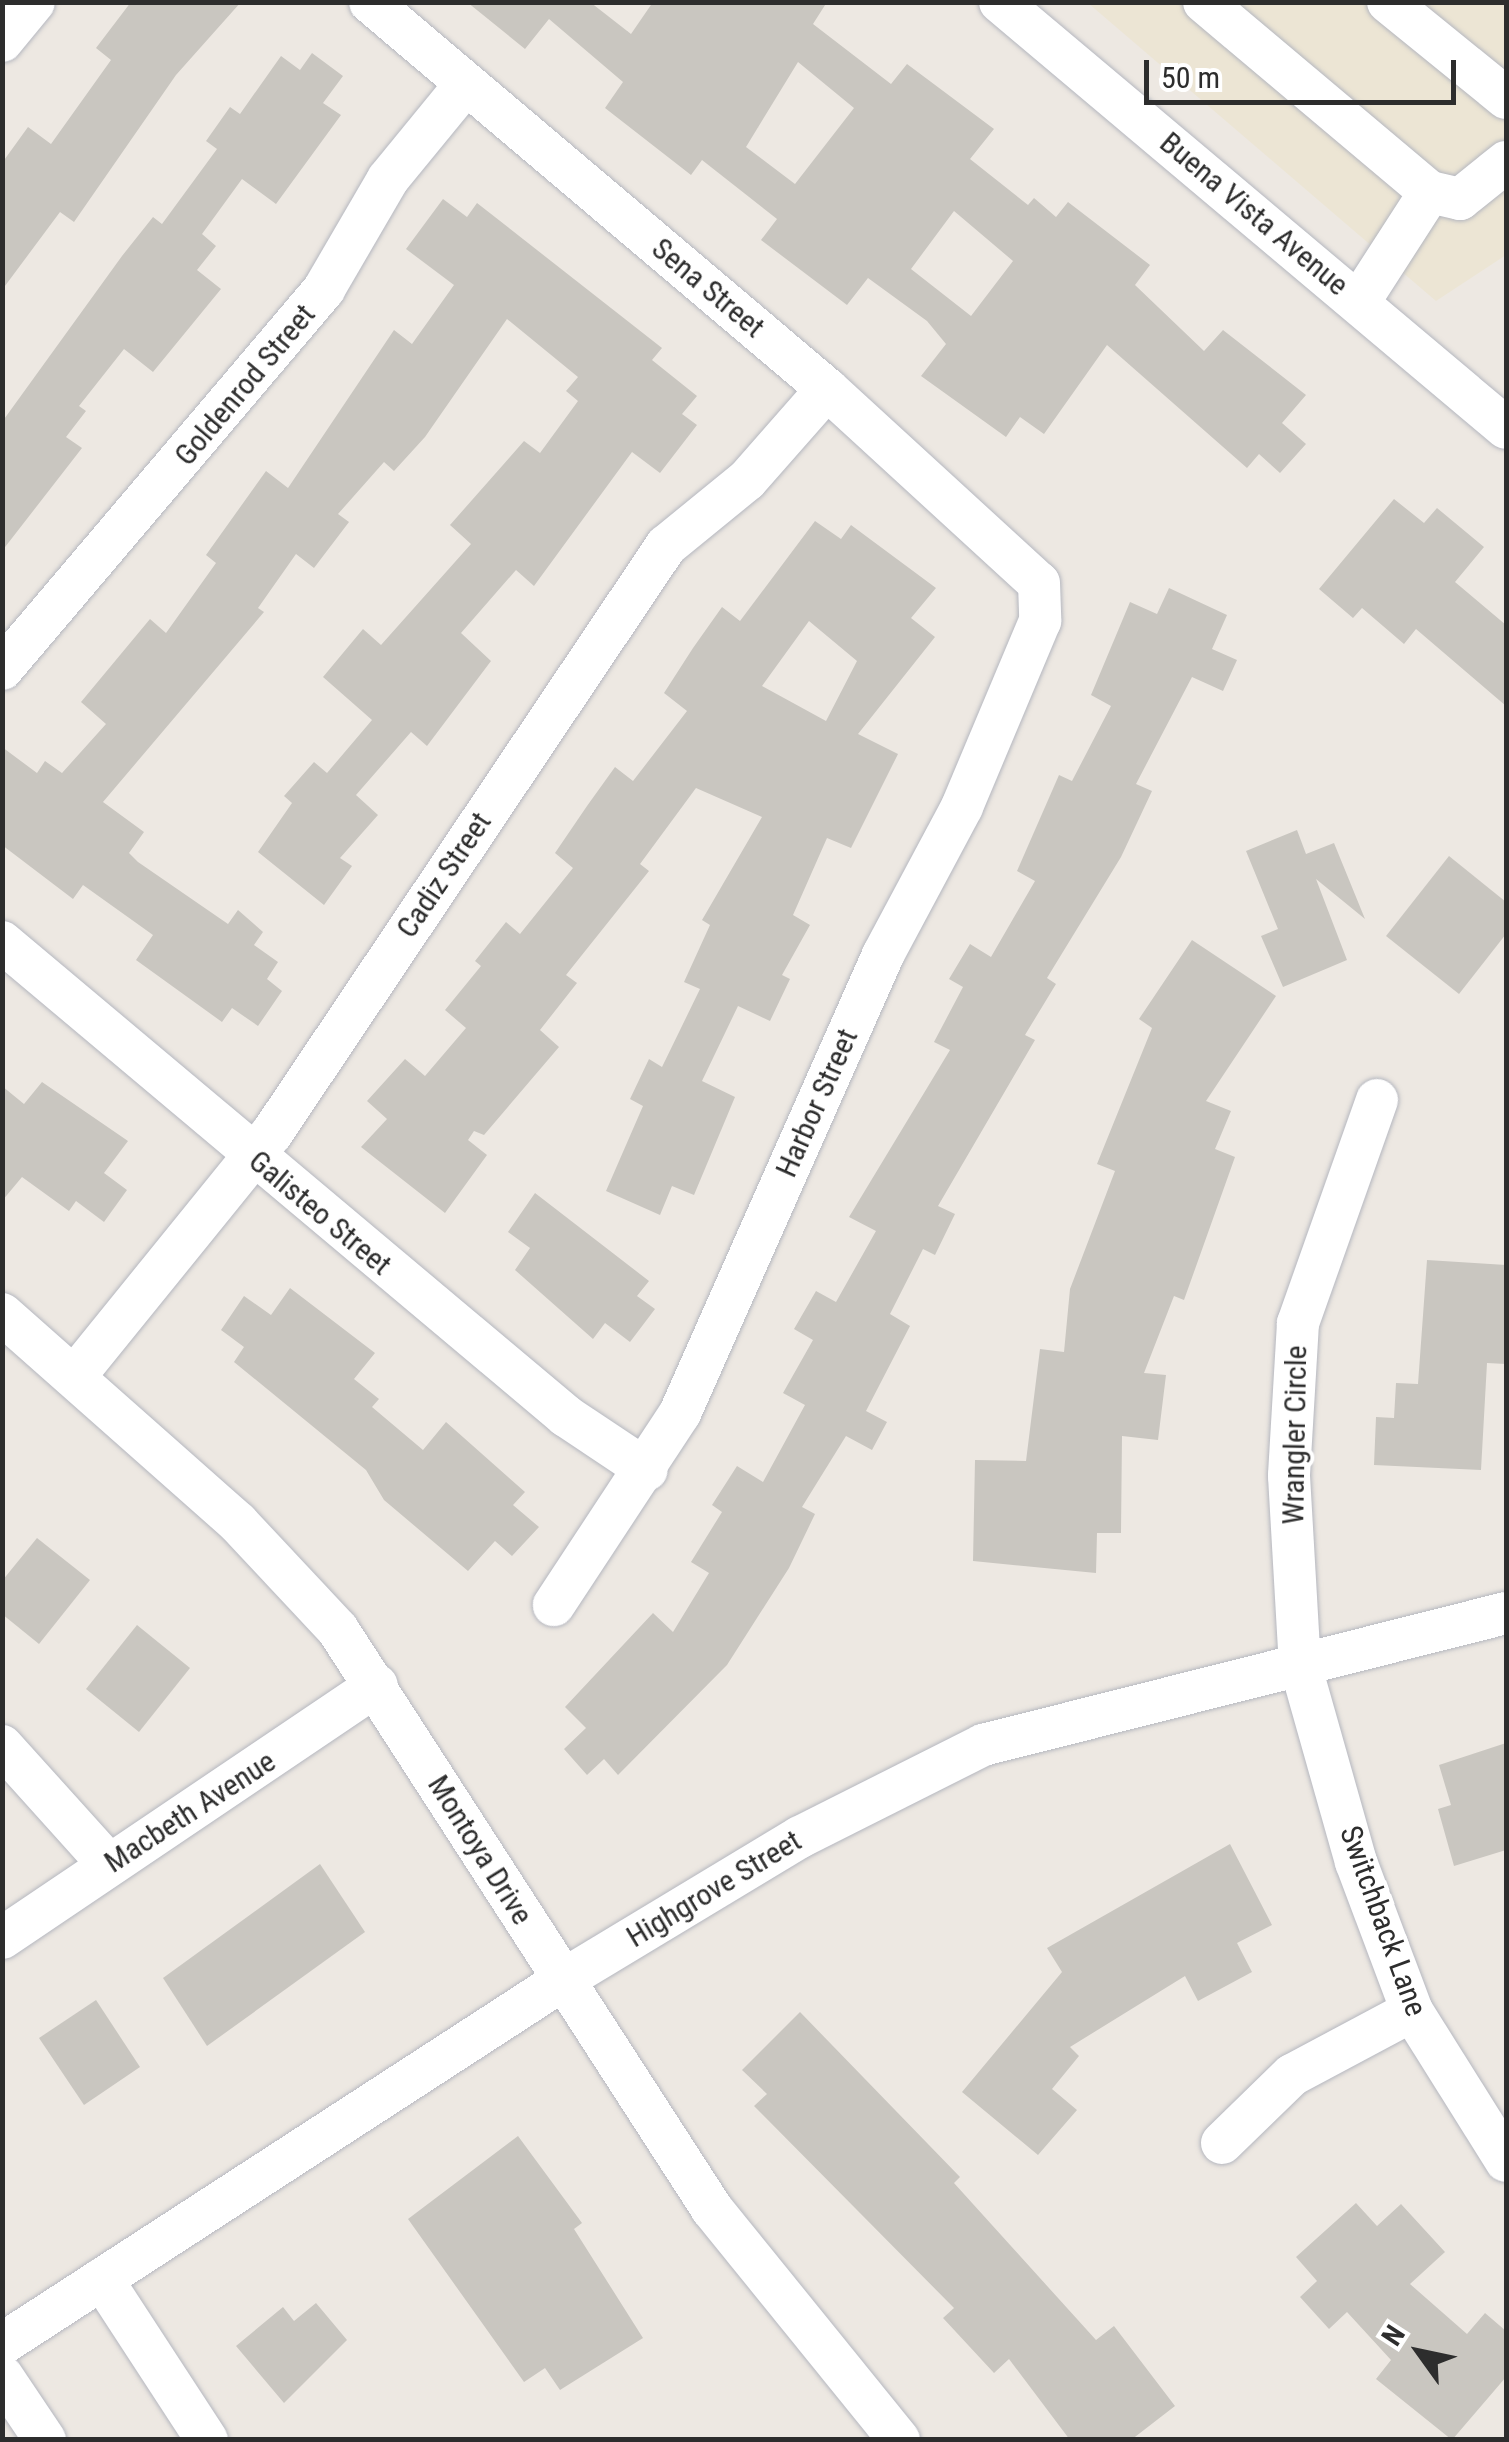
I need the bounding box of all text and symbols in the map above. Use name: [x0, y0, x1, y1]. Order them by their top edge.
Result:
scale bar: [1149, 40, 1462, 102]
text: 50 m: [1161, 60, 1220, 95]
street label: Buena Vista Avenue: [1153, 125, 1355, 303]
street label: Sena Street: [644, 231, 772, 345]
street label: Goldenrod Street: [167, 297, 323, 473]
street label: Cadiz Street: [389, 805, 499, 945]
street label: Harbor Street: [768, 1023, 866, 1183]
street label: Galisteo Street: [242, 1143, 398, 1283]
street label: Wrangler Circle: [1275, 1345, 1315, 1525]
street label: Macbeth Avenue: [98, 1743, 282, 1881]
street label: Montoya Drive: [420, 1769, 540, 1931]
street label: Switchback Lane: [1332, 1821, 1434, 2021]
street label: Highgrove Street: [620, 1823, 808, 1955]
north arrow: [1369, 2302, 1469, 2402]
text: N: [1375, 2319, 1412, 2352]

